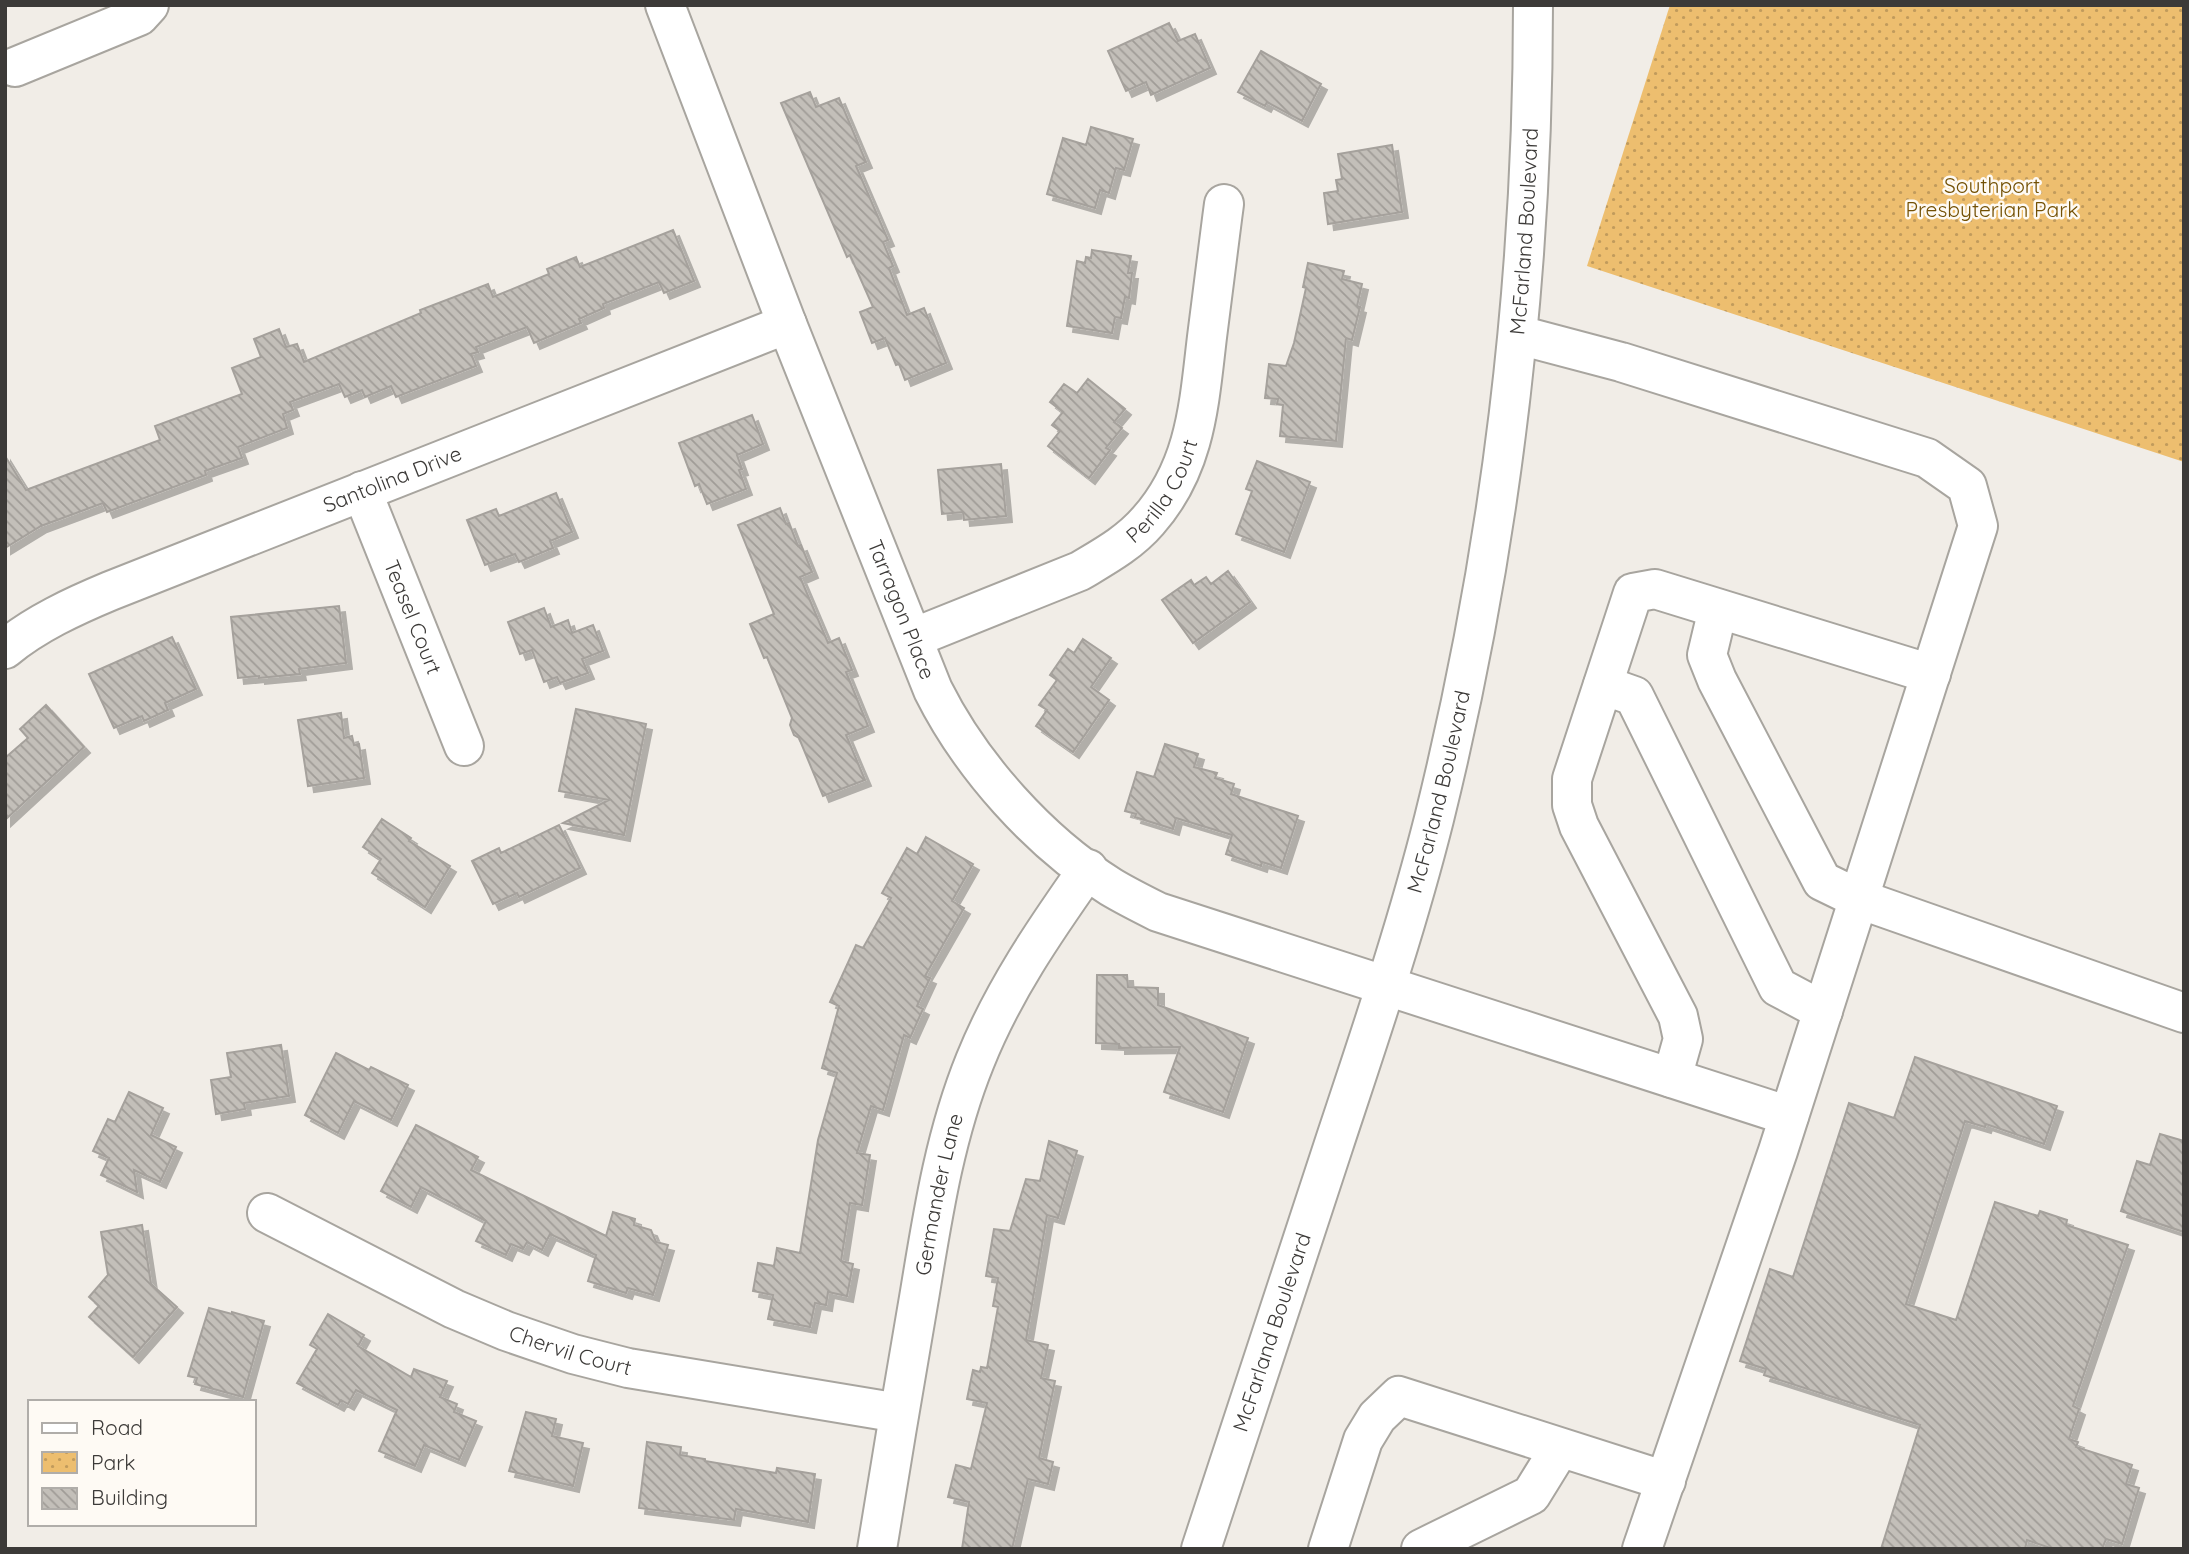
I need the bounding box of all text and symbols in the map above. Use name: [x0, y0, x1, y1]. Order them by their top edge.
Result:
street label: McFarland Boulevard: [1503, 127, 1543, 336]
park label: Southport Presbyterian Park: [1905, 172, 2079, 222]
street label: Perilla Court: [1120, 436, 1202, 548]
street label: Santolina Drive: [319, 440, 465, 518]
street label: Tarragon Place: [862, 536, 941, 683]
street label: Teasel Court: [379, 556, 448, 678]
street label: McFarland Boulevard: [1401, 688, 1475, 896]
street label: Germander Lane: [909, 1110, 968, 1277]
street label: McFarland Boulevard: [1226, 1229, 1316, 1435]
street label: Chervil Court: [506, 1319, 634, 1380]
legend: [28, 1400, 256, 1526]
text: Road: [91, 1414, 143, 1440]
text: Park: [91, 1449, 135, 1475]
text: Building: [91, 1484, 168, 1510]

